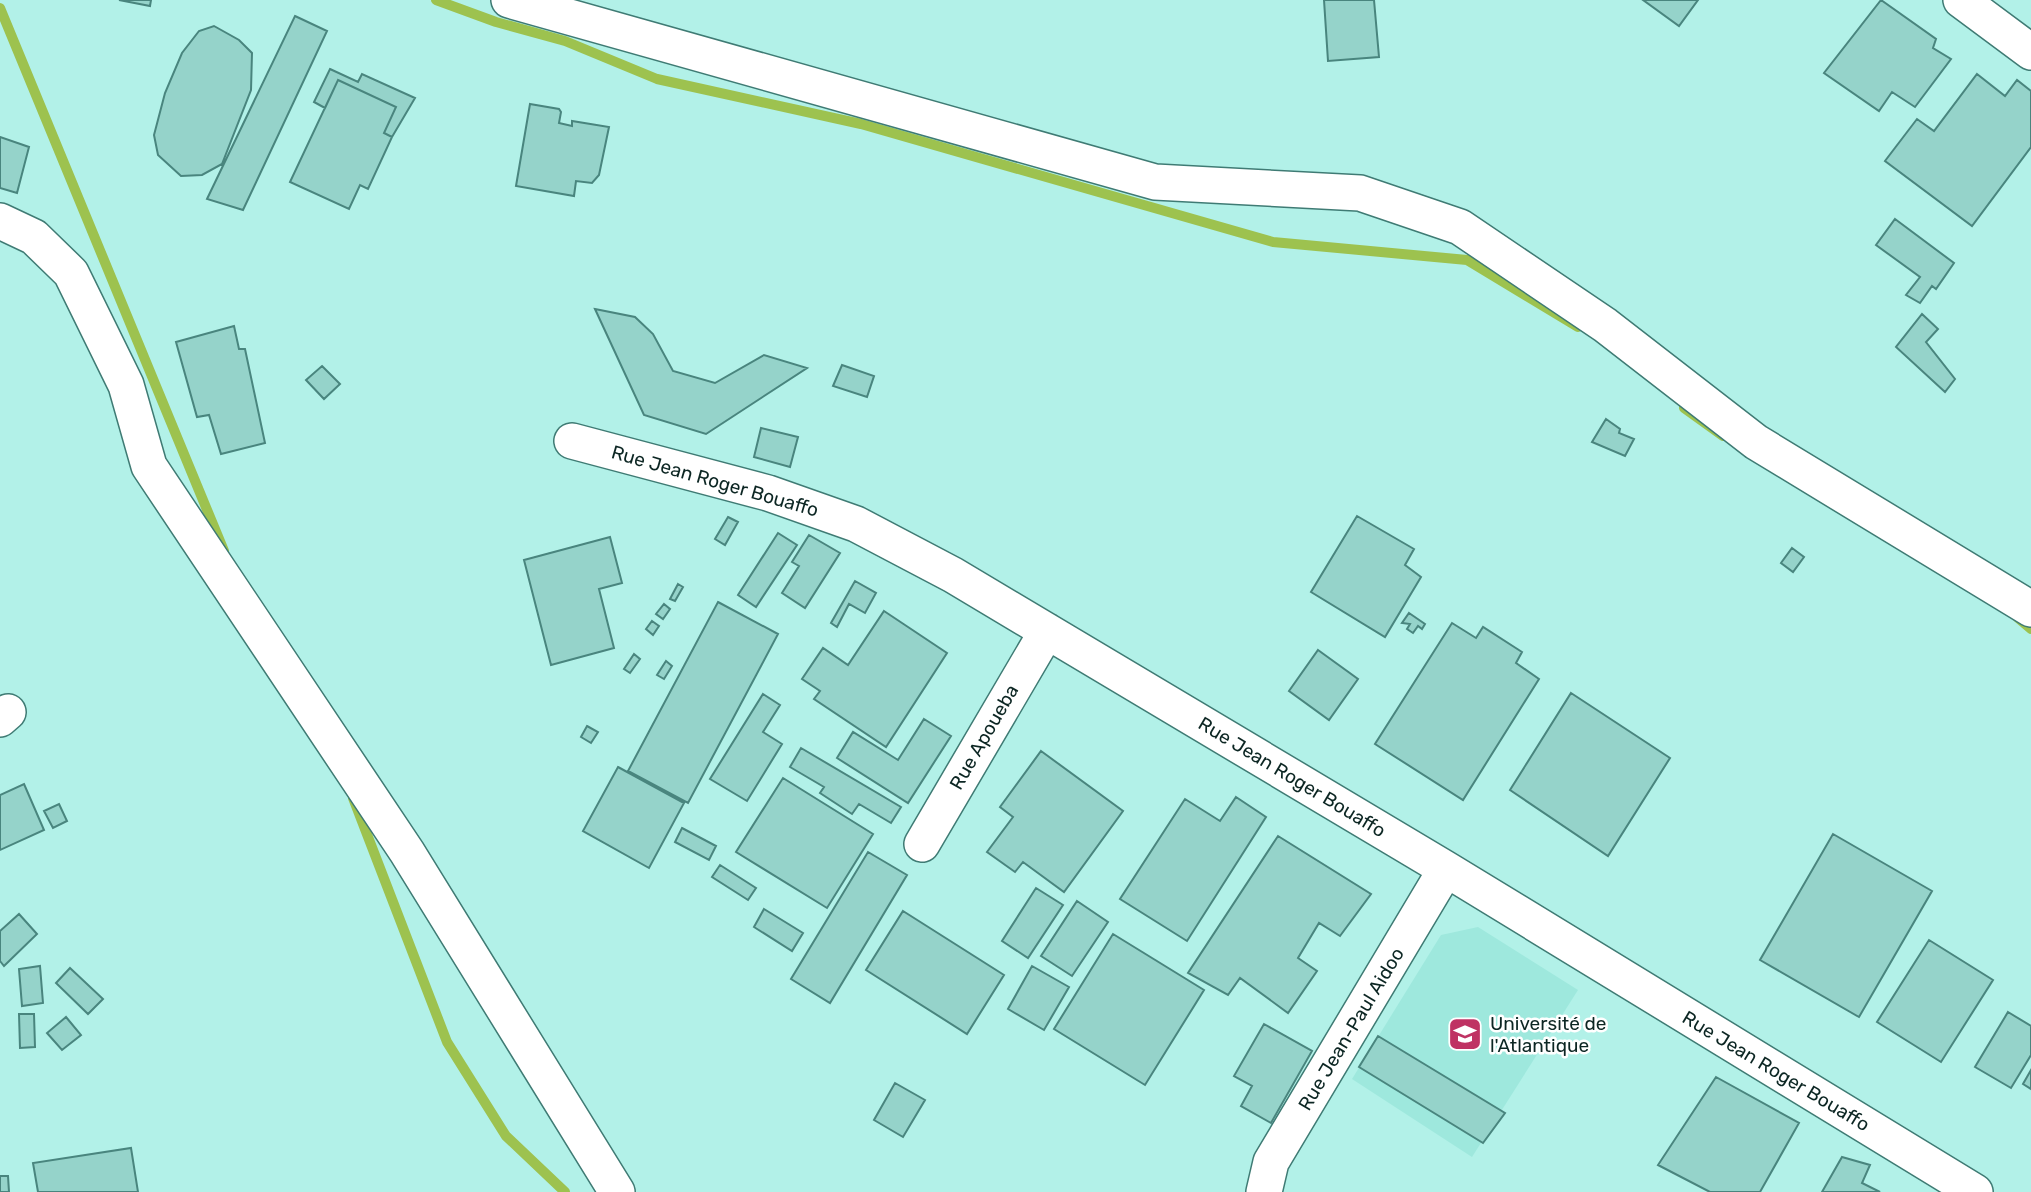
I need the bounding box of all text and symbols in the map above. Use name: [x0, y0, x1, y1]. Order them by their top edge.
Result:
street label: Rue Jean Roger Bouaffo: [609, 440, 821, 522]
street label: Rue Apoueba: [945, 680, 1023, 794]
street label: Rue Jean Roger Bouaffo: [1194, 712, 1390, 842]
street label: Rue Jean-Paul Aidoo: [1293, 943, 1409, 1115]
street label: Rue Jean Roger Bouaffo: [1678, 1006, 1874, 1136]
place label: Université de l'Atlantique: [1490, 1012, 1606, 1057]
school or university icon: Université de l'Atlantique: [1446, 1015, 1484, 1053]

